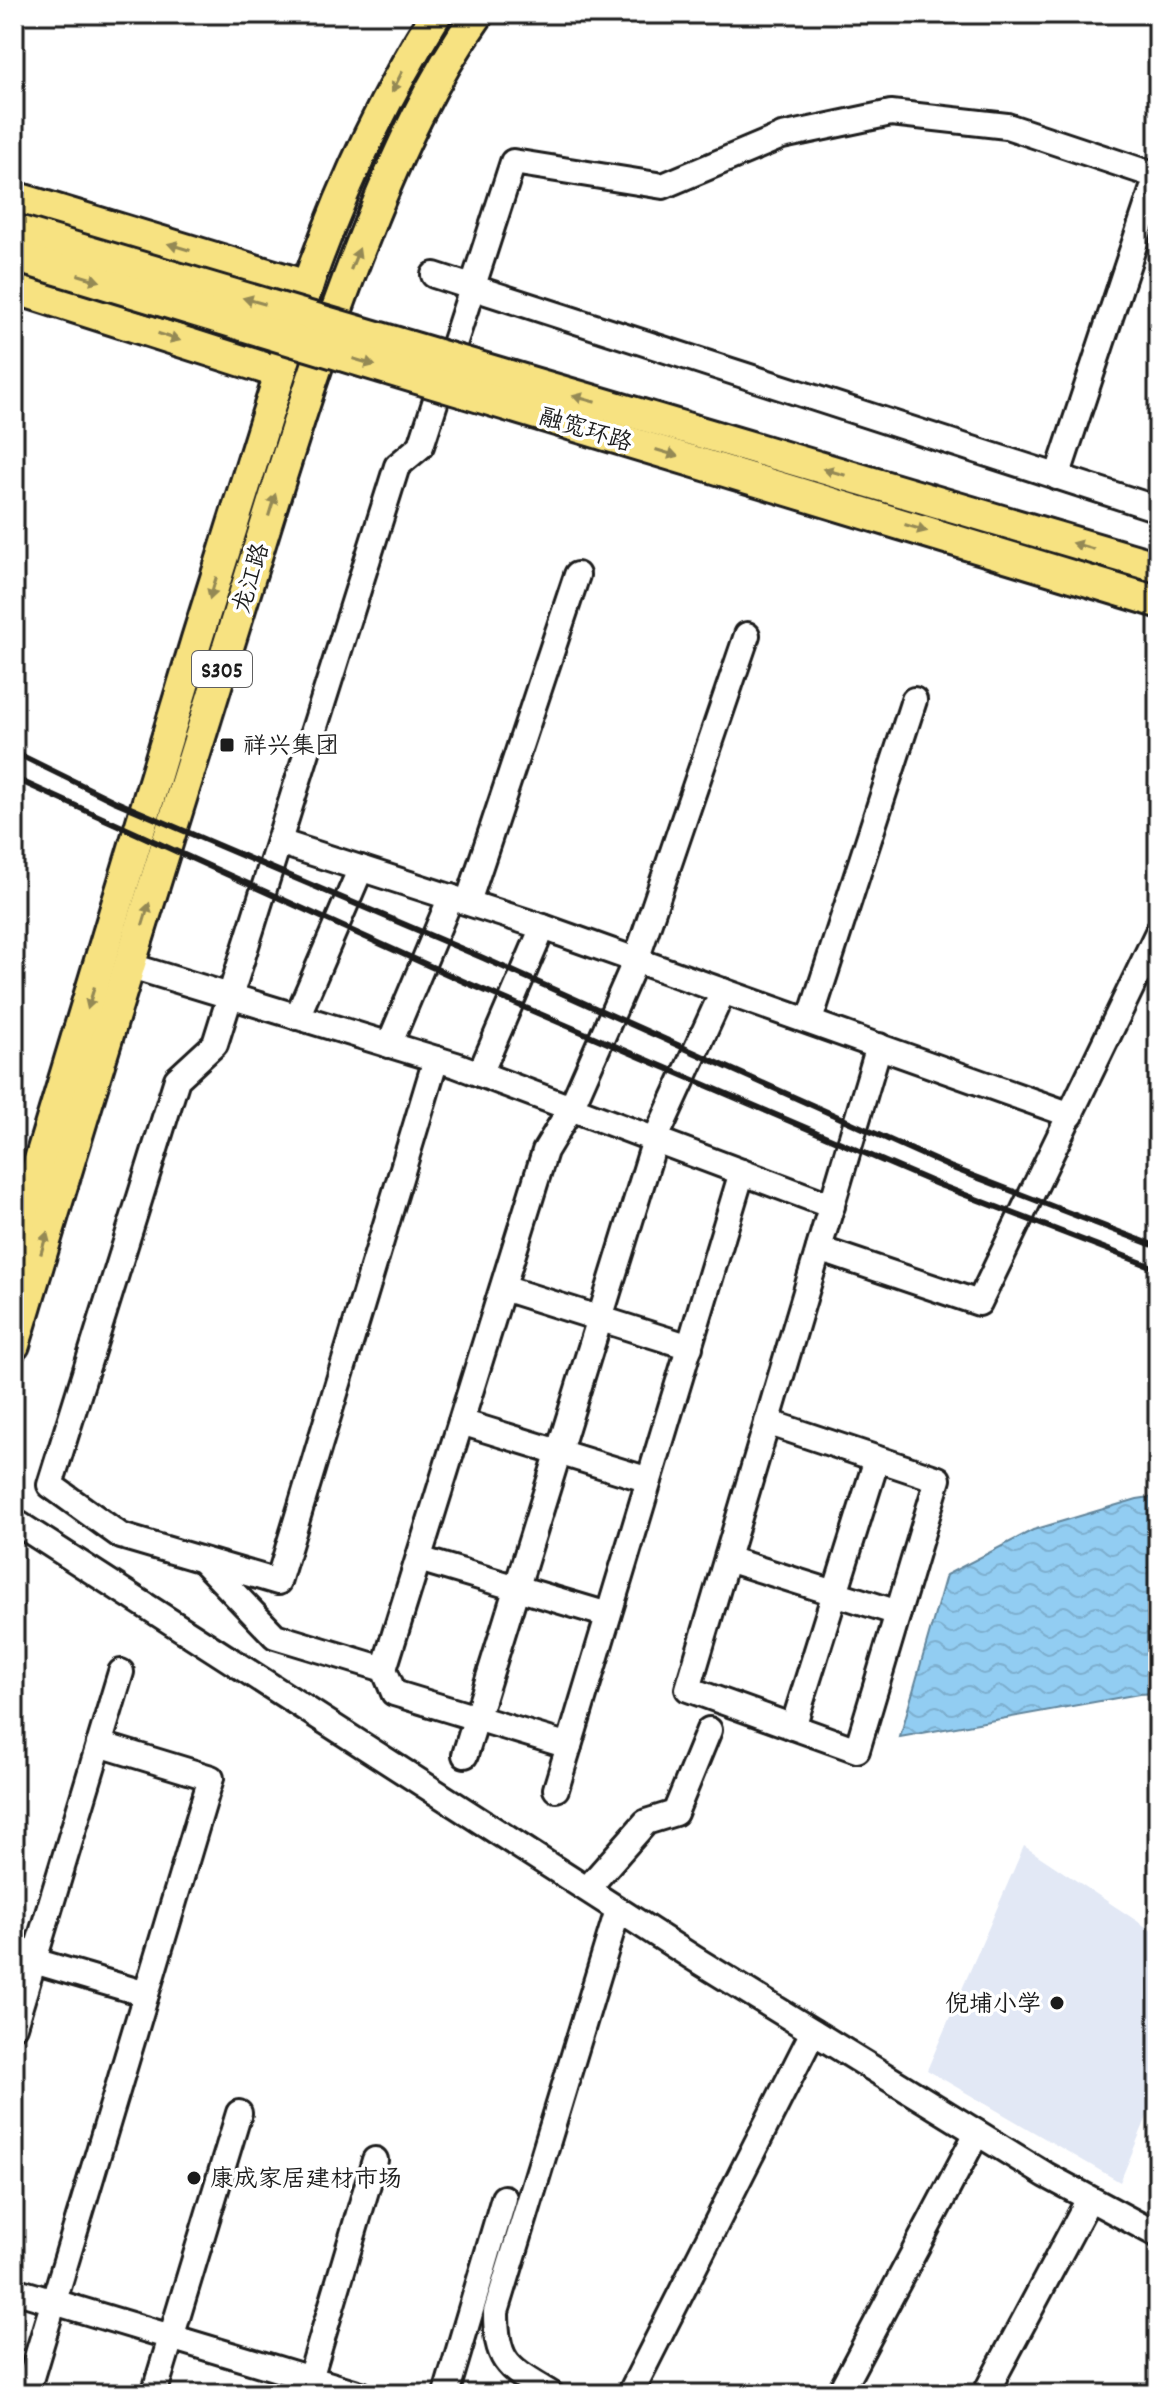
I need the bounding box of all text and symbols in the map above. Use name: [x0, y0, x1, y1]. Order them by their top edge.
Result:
one-way arrow: [391, 70, 404, 93]
one-way arrow: [167, 240, 191, 253]
one-way arrow: [349, 247, 362, 271]
one-way arrow: [77, 272, 101, 285]
one-way arrow: [242, 294, 266, 307]
one-way arrow: [157, 331, 181, 343]
one-way arrow: [353, 356, 377, 369]
one-way arrow: [572, 392, 597, 404]
street label: 融宽环路: [534, 402, 636, 462]
one-way arrow: [655, 447, 679, 460]
one-way arrow: [821, 465, 845, 478]
one-way arrow: [266, 493, 279, 517]
one-way arrow: [904, 522, 928, 535]
street label: 龙江路: [226, 539, 280, 618]
one-way arrow: [1071, 539, 1095, 552]
one-way arrow: [206, 576, 219, 600]
road number: S305: [192, 651, 252, 687]
place label: 祥兴集团: [243, 731, 339, 765]
marker: 祥兴集团: [218, 736, 236, 754]
one-way arrow: [140, 902, 153, 926]
one-way arrow: [84, 987, 97, 1011]
one-way arrow: [38, 1231, 51, 1255]
place label: 倪埔小学: [945, 1989, 1041, 2023]
marker: 倪埔小学: [1048, 1994, 1066, 2012]
place label: 康成家居建材市场: [210, 2164, 402, 2198]
marker: 康成家居建材市场: [185, 2169, 203, 2187]

